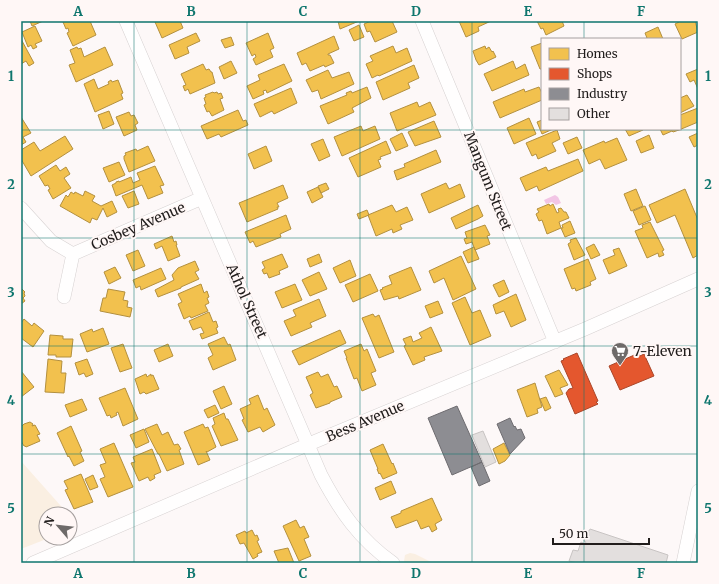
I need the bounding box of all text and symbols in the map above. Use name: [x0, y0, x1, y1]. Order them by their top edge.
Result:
text: A: [72, 3, 83, 20]
text: B: [186, 3, 196, 20]
text: C: [299, 3, 308, 20]
text: D: [411, 3, 421, 20]
text: E: [524, 3, 533, 20]
text: F: [637, 3, 645, 20]
legend: [541, 38, 681, 130]
text: Homes: [577, 46, 618, 61]
text: Shops: [577, 66, 612, 81]
text: 1: [8, 68, 14, 85]
text: 1: [705, 68, 711, 85]
text: Industry: [577, 86, 627, 101]
text: Other: [577, 106, 611, 121]
street label: Mangum Street: [460, 129, 516, 234]
text: 2: [7, 176, 15, 193]
text: 2: [704, 176, 712, 193]
street label: Cosbey Avenue: [88, 198, 188, 254]
street label: Athol Street: [222, 260, 272, 342]
text: 3: [7, 284, 15, 301]
text: 3: [704, 284, 712, 301]
supermarket icon: 7-Eleven: [610, 341, 630, 366]
place label: 7-Eleven: [633, 342, 692, 360]
text: 4: [7, 392, 16, 409]
text: 4: [704, 392, 713, 409]
street label: Bess Avenue: [323, 396, 407, 446]
text: 5: [7, 500, 15, 517]
text: 5: [704, 500, 712, 517]
north arrow: [38, 506, 78, 546]
text: N: [41, 514, 58, 528]
scale bar: [553, 520, 649, 546]
text: 50 m: [559, 526, 588, 541]
text: A: [72, 565, 83, 582]
text: B: [186, 565, 196, 582]
text: C: [299, 565, 308, 582]
text: D: [411, 565, 421, 582]
text: E: [524, 565, 533, 582]
text: F: [637, 565, 645, 582]

